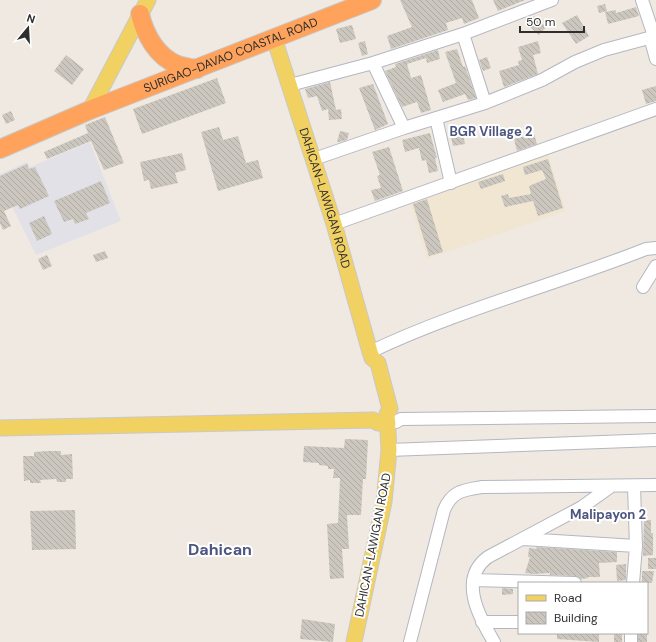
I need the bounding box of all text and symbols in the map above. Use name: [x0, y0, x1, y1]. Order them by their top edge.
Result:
north arrow: [8, 8, 48, 48]
scale bar: [520, 8, 584, 34]
text: N: [25, 11, 37, 26]
street label: SURIGAO-DAVAO COASTAL ROAD: [141, 14, 320, 96]
text: 50 m: [526, 14, 555, 30]
district label: BGR Village 2: [450, 123, 532, 140]
street label: DAHICAN-LAWIGAN ROAD: [295, 126, 354, 270]
street label: DAHICAN-LAWIGAN ROAD: [351, 472, 395, 618]
district label: Malipayon 2: [570, 506, 646, 523]
district label: Dahican: [188, 539, 252, 560]
legend: [518, 582, 648, 634]
text: Road: [554, 590, 582, 606]
text: Building: [554, 610, 598, 626]

